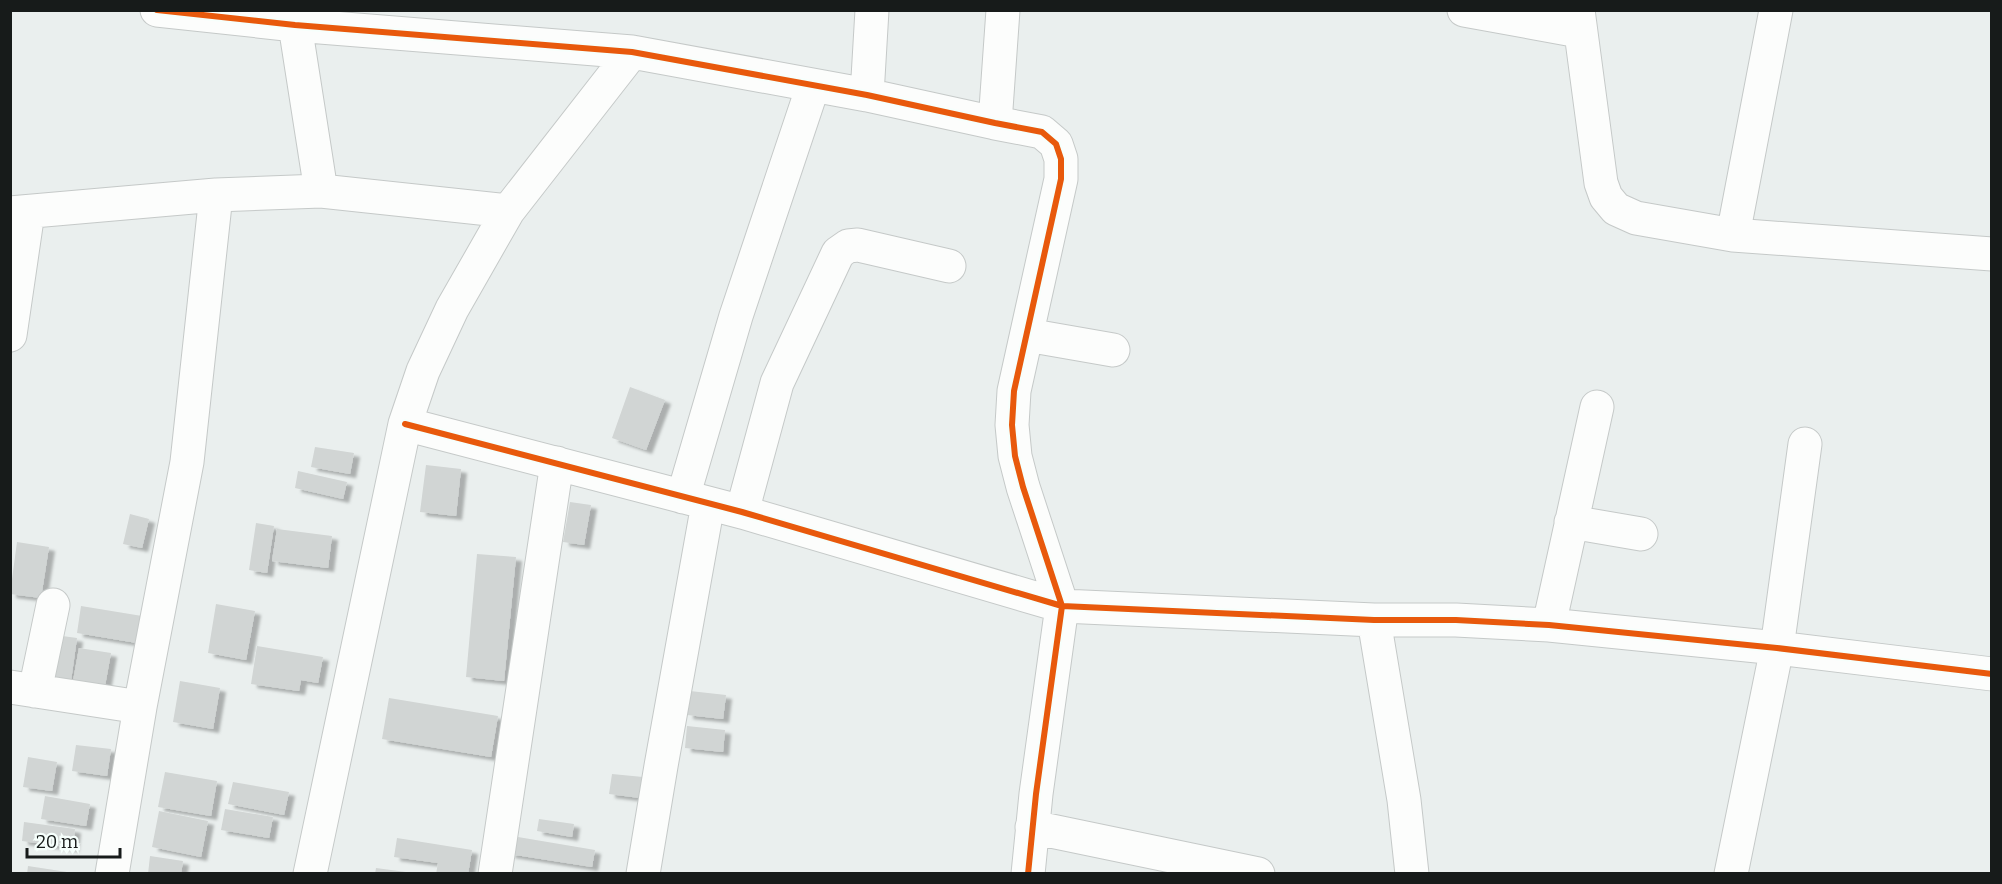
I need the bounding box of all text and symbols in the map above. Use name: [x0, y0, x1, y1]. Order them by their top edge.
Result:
scale bar: [27, 821, 120, 859]
text: 20 m: [36, 831, 78, 853]

